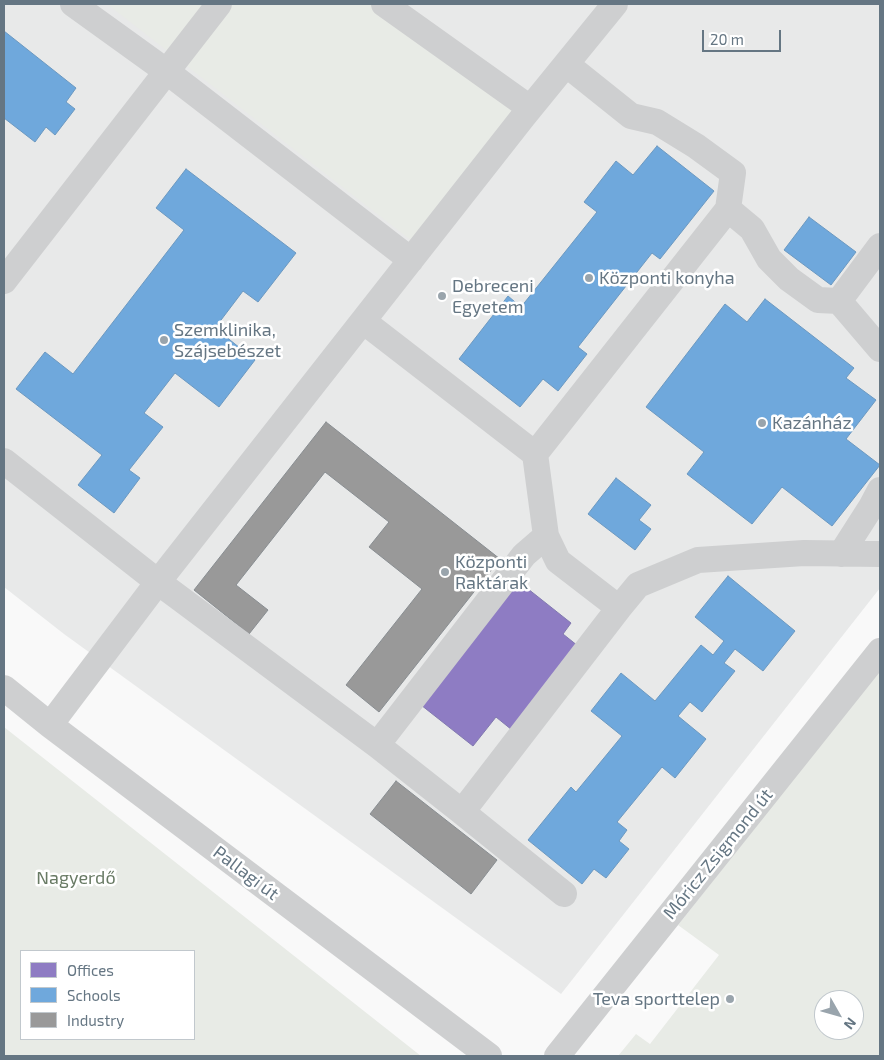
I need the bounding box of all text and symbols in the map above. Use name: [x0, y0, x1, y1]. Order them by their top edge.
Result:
scale bar: [704, 20, 783, 52]
text: 20 m: [710, 30, 744, 48]
place label: Központi konyha: [599, 267, 735, 289]
marker: Központi konyha: [583, 272, 595, 284]
place label: Debreceni Egyetem: [452, 275, 534, 318]
marker: Debreceni Egyetem: [436, 290, 448, 302]
place label: Szemklinika, Szájsebészet: [174, 319, 281, 362]
marker: Szemklinika, Szájsebészet: [158, 334, 170, 346]
place label: Kazánház: [772, 412, 852, 434]
marker: Kazánház: [756, 417, 768, 429]
place label: Központi Raktárak: [455, 551, 528, 594]
marker: Központi Raktárak: [439, 566, 451, 578]
street label: Móricz Zsigmond út: [659, 784, 777, 924]
street label: Pallagi út: [209, 841, 283, 905]
park label: Nagyerdő: [36, 867, 116, 889]
legend: [20, 950, 195, 1040]
text: Offices: [67, 961, 114, 979]
text: Schools: [67, 986, 121, 1004]
place label: Teva sporttelep: [593, 988, 720, 1010]
north arrow: [814, 990, 864, 1040]
marker: Teva sporttelep: [724, 993, 736, 1005]
text: Industry: [67, 1011, 124, 1029]
text: N: [841, 1015, 860, 1033]

